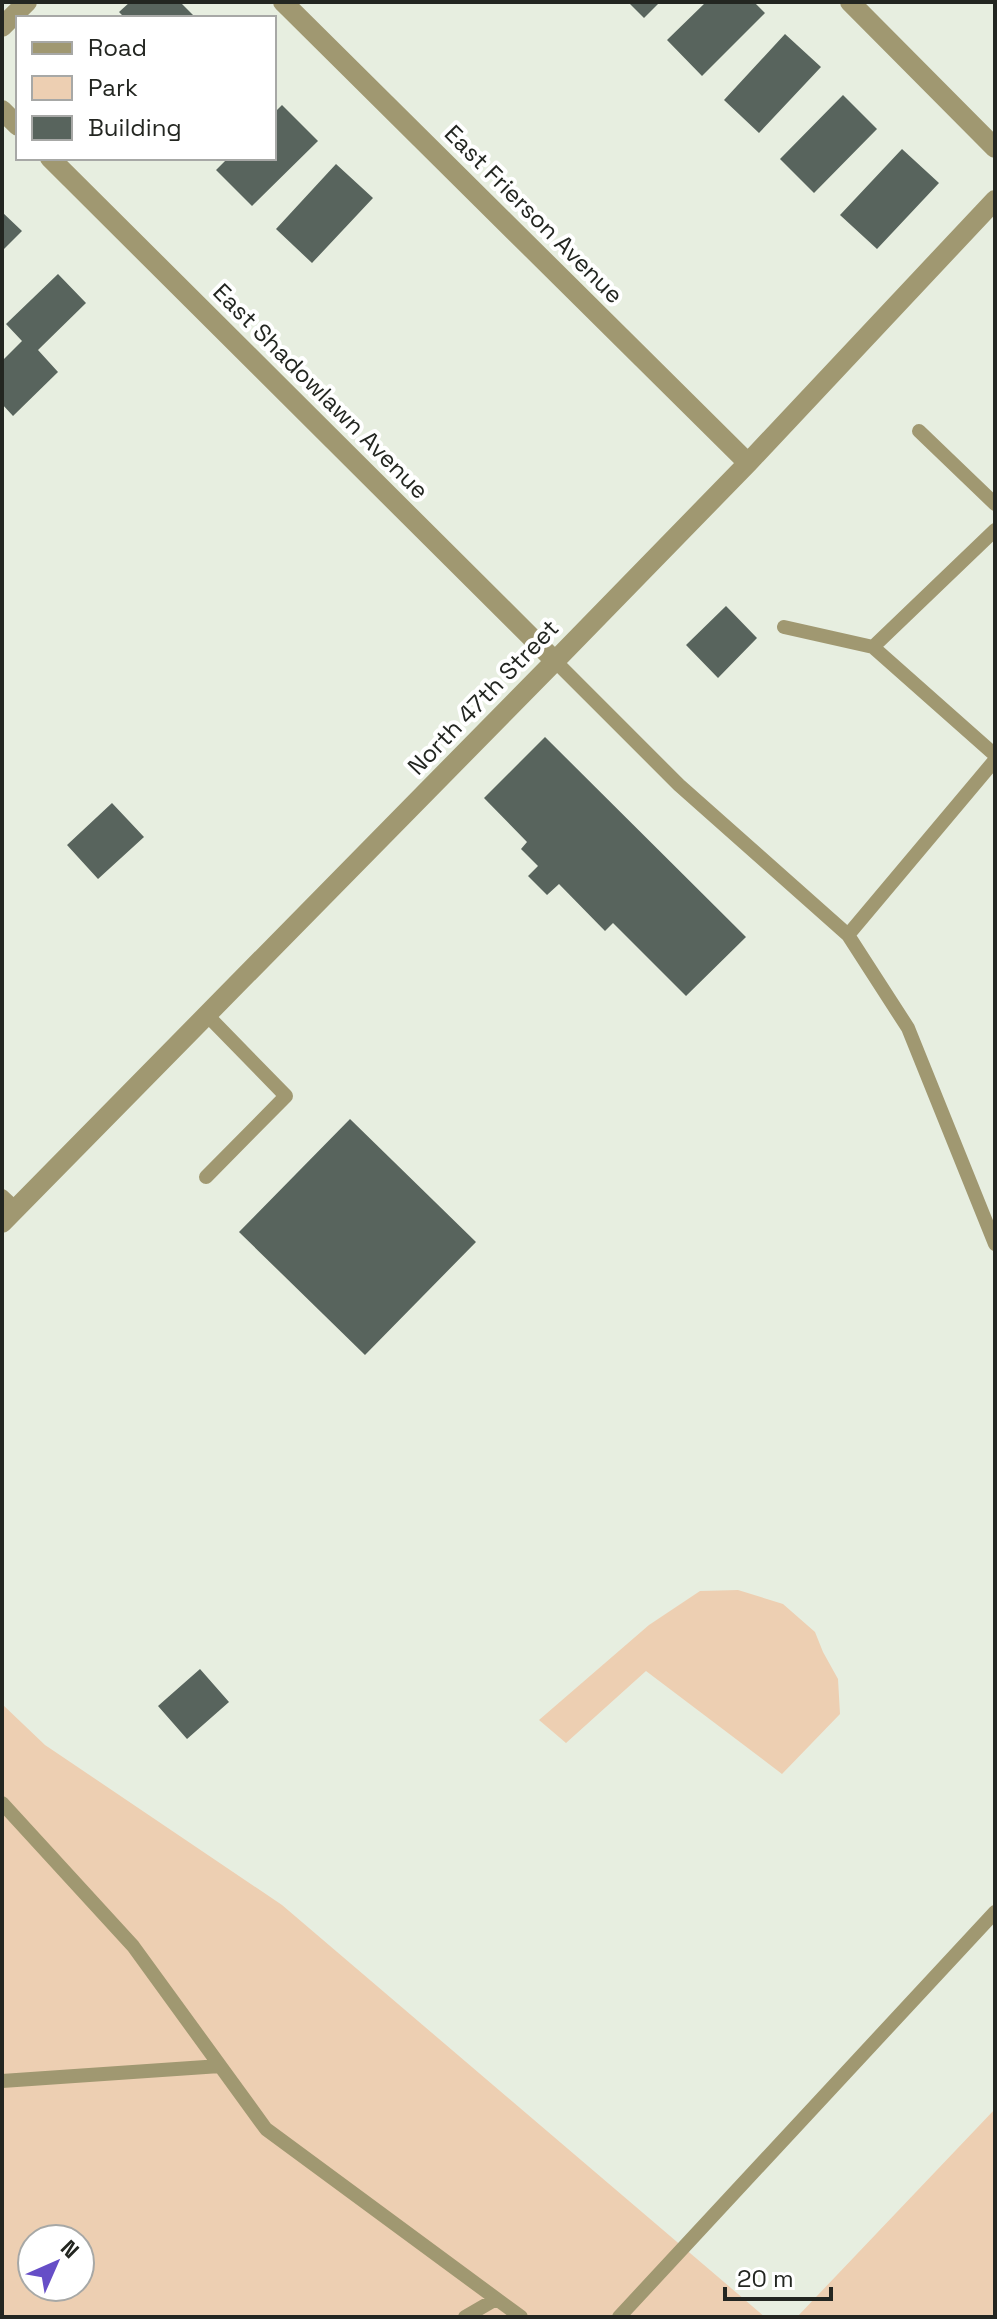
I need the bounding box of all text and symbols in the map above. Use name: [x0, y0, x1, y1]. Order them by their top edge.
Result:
legend: [16, 16, 276, 160]
text: Road: [88, 32, 147, 63]
text: Park: [88, 72, 138, 103]
text: Building: [88, 112, 182, 143]
street label: East Frierson Avenue: [438, 118, 630, 310]
street label: East Shadowlawn Avenue: [206, 276, 436, 506]
street label: North 47th Street: [401, 613, 565, 781]
north arrow: [16, 2223, 96, 2303]
text: N: [55, 2234, 85, 2264]
scale bar: [725, 2251, 831, 2301]
text: 20 m: [737, 2263, 794, 2294]

